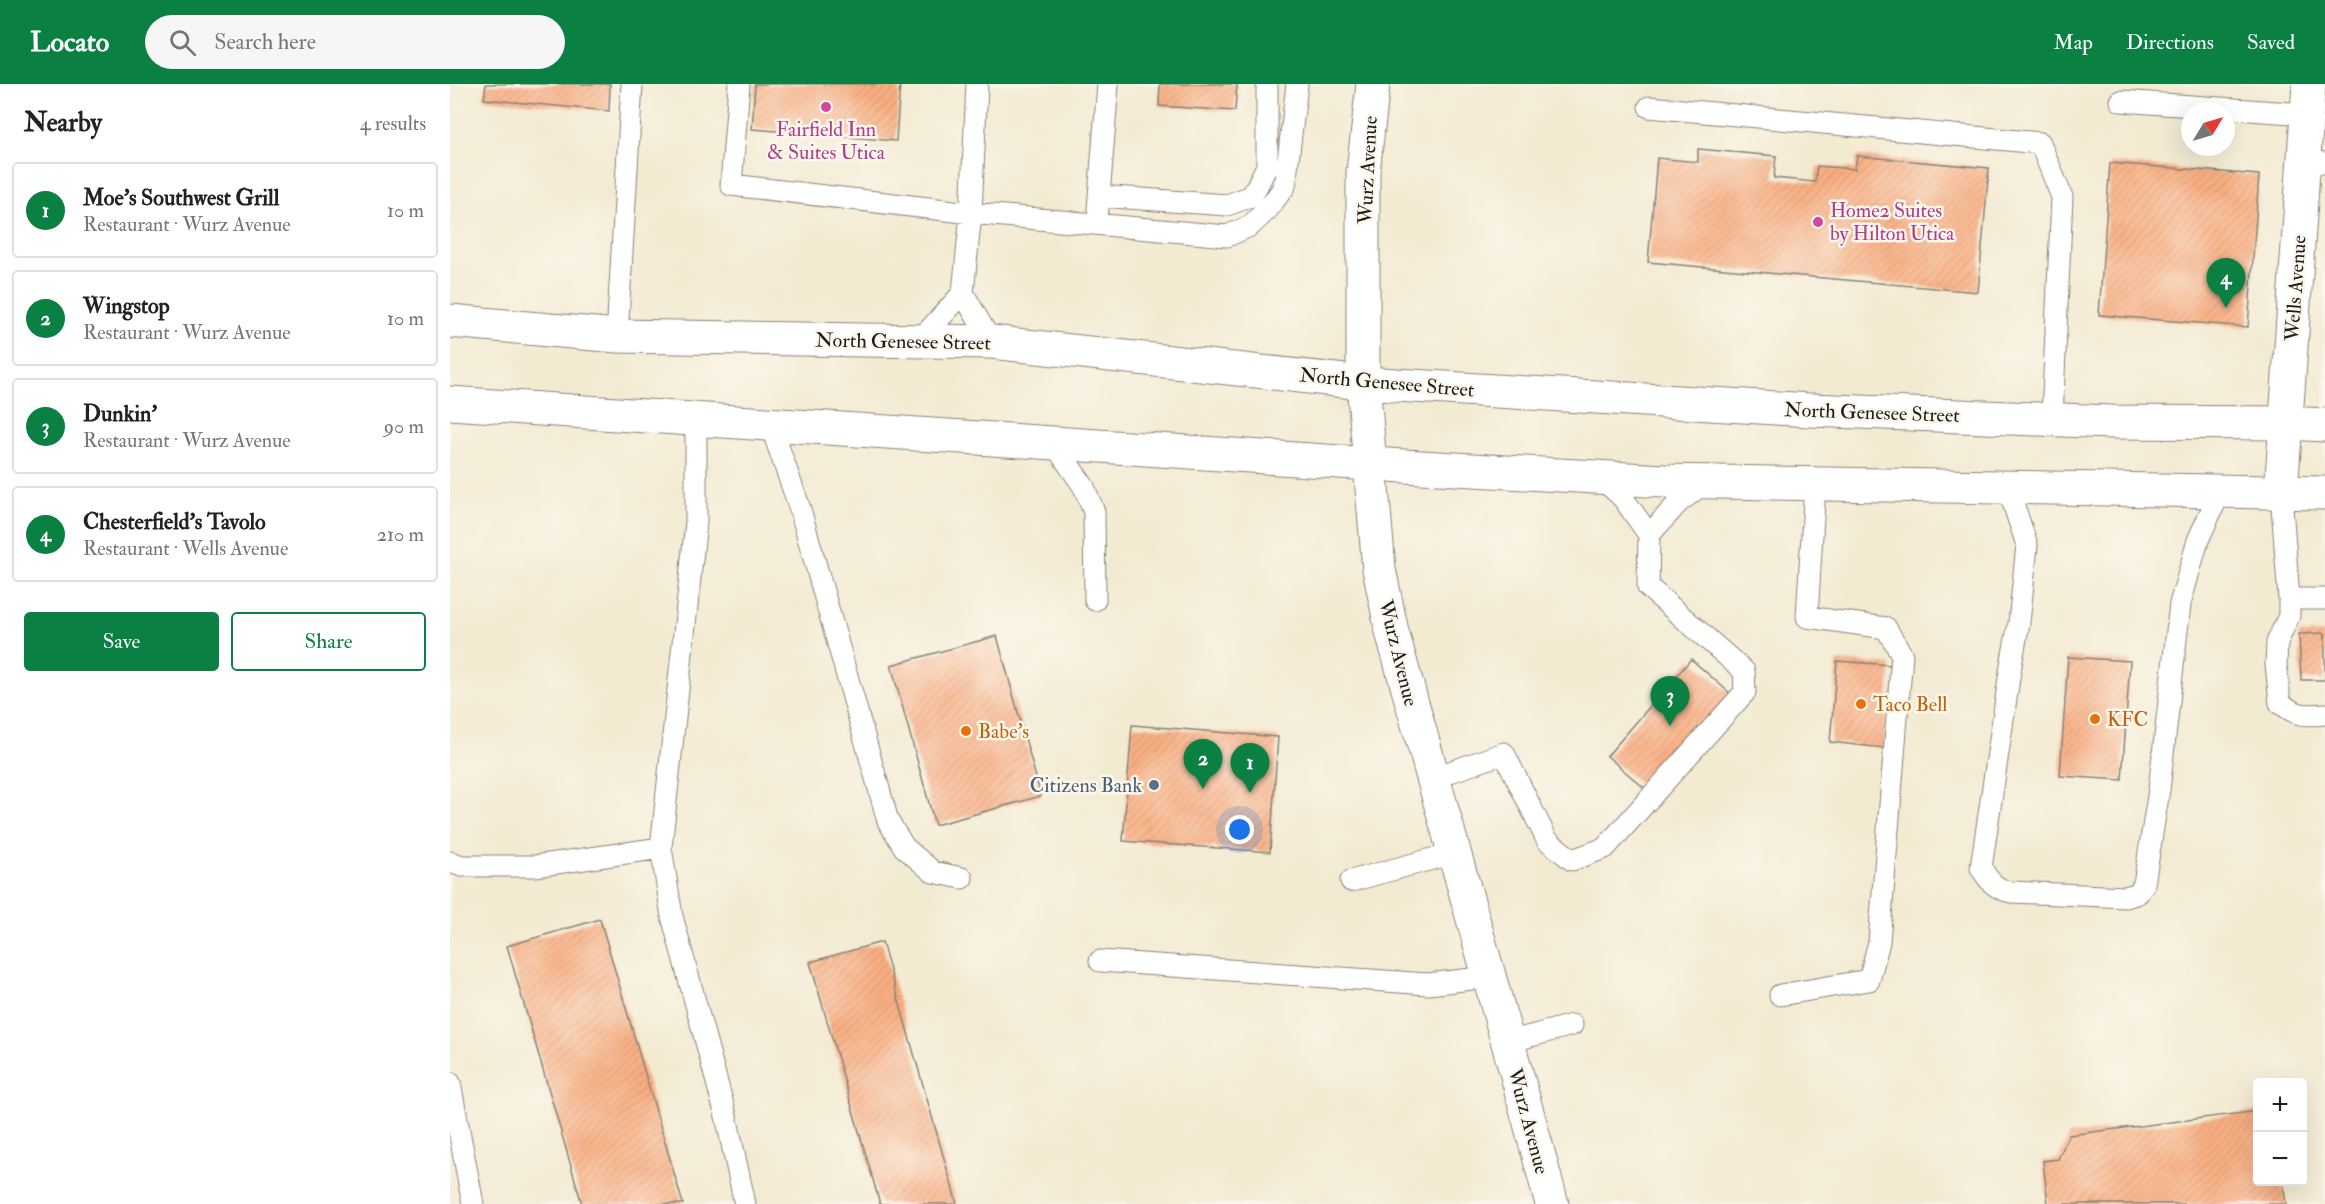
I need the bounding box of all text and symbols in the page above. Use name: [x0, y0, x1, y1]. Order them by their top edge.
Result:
search box: [145, 15, 565, 69]
text: Locato: [30, 25, 109, 60]
icon: search: [166, 26, 199, 59]
text: Search here: [214, 28, 316, 56]
text: Map: [2053, 29, 2093, 56]
text: Directions: [2126, 29, 2214, 56]
text: Saved: [2247, 29, 2295, 56]
marker: Fairfield Inn & Suites Utica: [819, 100, 833, 114]
north arrow: [2181, 102, 2235, 156]
text: Nearby: [24, 107, 102, 139]
text: 4 results: [360, 111, 426, 136]
street label: Wurz Avenue: [1352, 115, 1383, 226]
place label: Fairfield Inn & Suites Utica: [767, 117, 886, 165]
text: Moe's Southwest Grill: [83, 184, 279, 212]
text: 1: [42, 198, 49, 223]
text: 10 m: [387, 198, 424, 223]
place label: Home2 Suites by Hilton Utica: [1830, 198, 1955, 246]
text: Restaurant · Wurz Avenue: [83, 212, 291, 237]
marker: Home2 Suites by Hilton Utica: [1811, 215, 1825, 229]
street label: Wells Avenue: [2279, 234, 2312, 343]
pin: 4: [2206, 258, 2246, 308]
text: Wingstop: [83, 292, 170, 320]
text: 2: [40, 306, 51, 331]
text: 10 m: [387, 306, 424, 331]
text: Restaurant · Wurz Avenue: [83, 320, 291, 345]
street label: North Genesee Street: [815, 327, 991, 356]
street label: North Genesee Street: [1298, 362, 1476, 403]
street label: North Genesee Street: [1784, 397, 1961, 428]
text: Dunkin': [83, 400, 157, 428]
text: 3: [42, 414, 49, 439]
text: 90 m: [384, 414, 424, 439]
text: Restaurant · Wurz Avenue: [83, 428, 291, 453]
text: Chesterfield's Tavolo: [83, 508, 266, 536]
text: 4: [40, 522, 51, 547]
text: 210 m: [377, 522, 424, 547]
text: Restaurant · Wells Avenue: [83, 536, 288, 561]
street label: Wurz Avenue: [1373, 596, 1424, 709]
button: Save: [24, 612, 219, 671]
button: Share: [231, 612, 426, 671]
pin: 3: [1650, 676, 1690, 726]
place label: Taco Bell: [1873, 692, 1947, 717]
marker: Taco Bell: [1854, 697, 1868, 711]
place label: KFC: [2107, 707, 2148, 732]
marker: KFC: [2088, 712, 2102, 726]
place label: Babe's: [978, 719, 1029, 744]
marker: Babe's: [959, 724, 973, 738]
pin: 2: [1184, 740, 1222, 789]
pin: 1: [1230, 744, 1270, 793]
place label: Citizens Bank: [1030, 773, 1142, 798]
marker: Citizens Bank: [1147, 778, 1161, 792]
your location: [1225, 815, 1254, 844]
street label: Wurz Avenue: [1502, 1065, 1555, 1177]
map controls: [2253, 1078, 2307, 1186]
button: +: [2253, 1078, 2307, 1132]
button: −: [2253, 1132, 2307, 1186]

